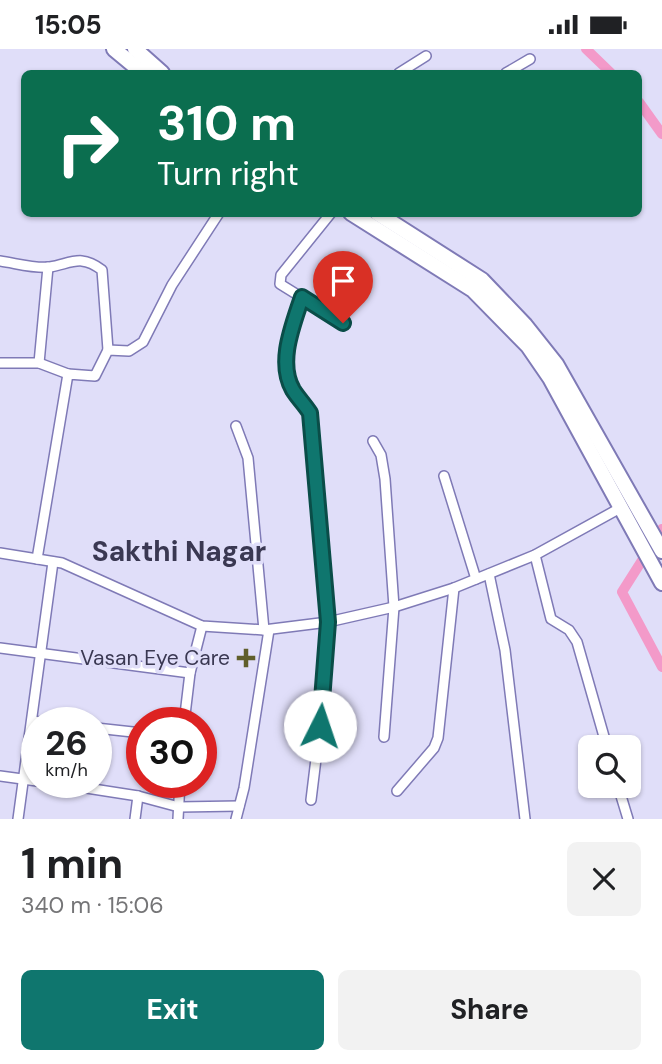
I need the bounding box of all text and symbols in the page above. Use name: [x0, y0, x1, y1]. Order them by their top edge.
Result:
text: 15:05: [35, 8, 102, 42]
text: 310 m: [157, 91, 296, 155]
icon: right: [42, 98, 133, 189]
text: Turn right: [157, 153, 299, 195]
pin: [313, 251, 373, 323]
icon: arrive: [324, 262, 362, 300]
district label: Sakthi Nagar: [92, 533, 266, 570]
place label: Vasan Eye Care: [80, 644, 230, 672]
marker: Vasan Eye Care: [236, 648, 256, 668]
position arrow: [283, 689, 357, 763]
speed limit sign: 30: [126, 707, 217, 798]
text: 26: [45, 720, 88, 766]
map controls: [578, 735, 641, 798]
button: search: [578, 735, 641, 798]
text: km/h: [45, 758, 88, 782]
text: 1 min: [21, 836, 123, 891]
button: close: [567, 842, 641, 916]
text: 340 m · 15:06: [21, 890, 164, 920]
button: Exit: [21, 970, 324, 1050]
button: Share: [338, 970, 641, 1050]

